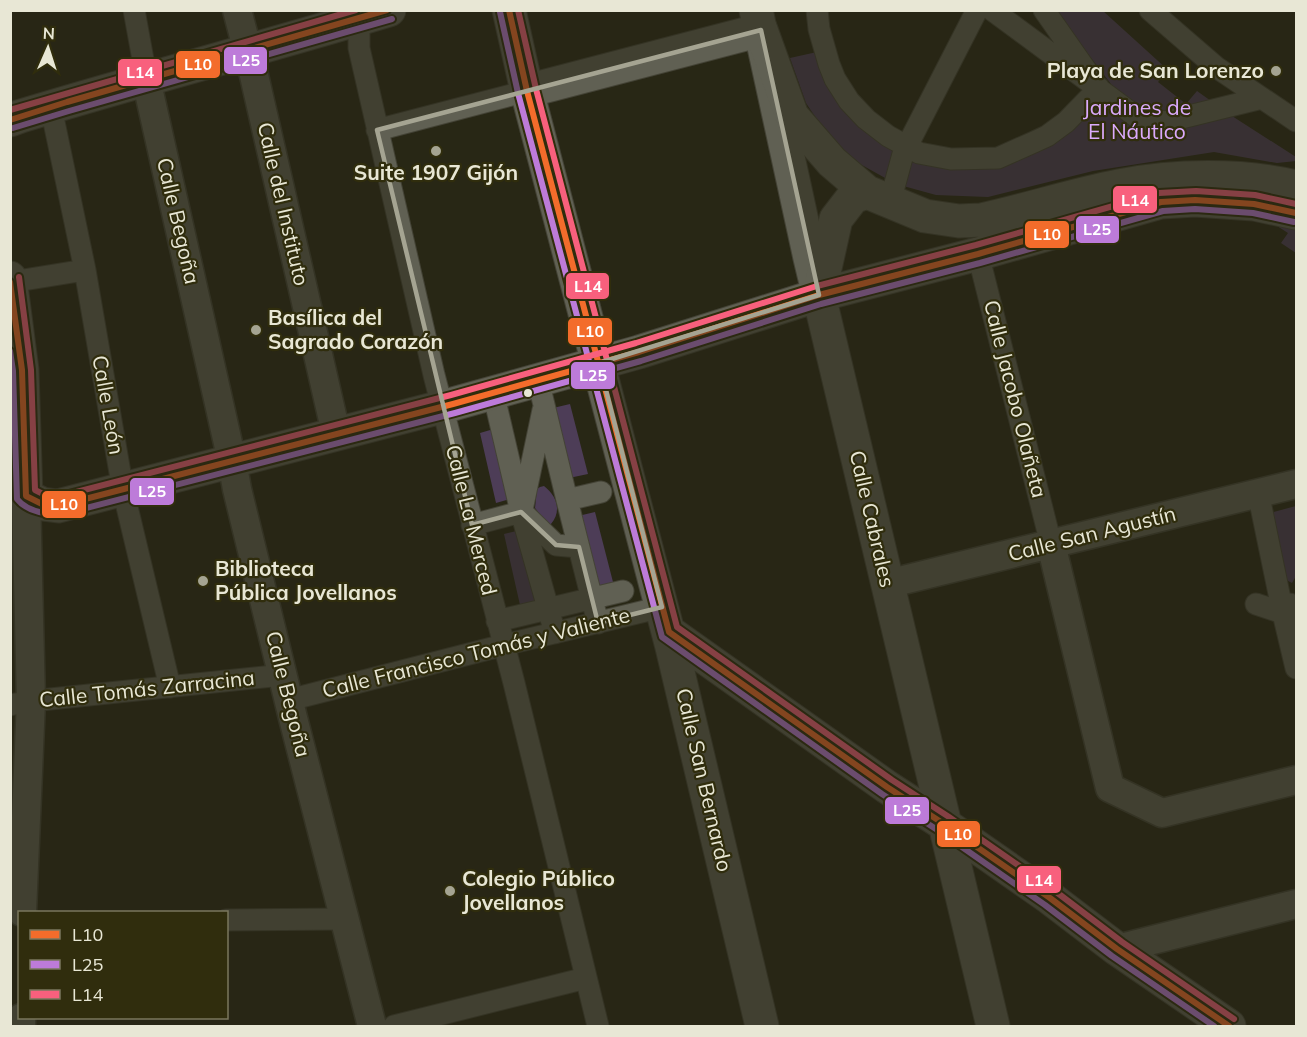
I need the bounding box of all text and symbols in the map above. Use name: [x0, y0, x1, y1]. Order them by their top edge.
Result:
north arrow: [18, 18, 78, 78]
text: N: [42, 23, 55, 43]
line badge: L25: [223, 46, 268, 75]
line badge: L10: [175, 50, 221, 79]
text: L25: [232, 50, 260, 70]
text: L10: [184, 54, 212, 74]
place label: Playa de San Lorenzo: [1047, 57, 1264, 83]
line badge: L14: [117, 58, 163, 87]
text: L14: [126, 62, 154, 82]
marker: Playa de San Lorenzo: [1269, 64, 1283, 78]
park label: Jardines de El Náutico: [1083, 94, 1191, 144]
street label: Calle del Instituto: [253, 119, 315, 288]
marker: Suite 1907 Gijón: [429, 144, 443, 158]
street label: Calle Begoña: [152, 155, 206, 286]
place label: Suite 1907 Gijón: [354, 159, 518, 185]
line badge: L14: [1112, 185, 1158, 214]
text: L14: [1121, 190, 1149, 210]
line badge: L25: [1075, 215, 1120, 244]
text: L25: [1083, 219, 1111, 239]
line badge: L10: [1024, 220, 1070, 249]
text: L10: [1033, 224, 1061, 244]
line badge: L14: [565, 272, 610, 300]
text: L14: [574, 276, 602, 296]
street label: Calle Jacobo Olañeta: [979, 297, 1053, 500]
place label: Basílica del Sagrado Corazón: [268, 304, 443, 354]
line badge: L10: [567, 317, 613, 346]
text: L10: [576, 321, 604, 341]
marker: Basílica del Sagrado Corazón: [249, 323, 263, 337]
street label: Calle León: [87, 353, 131, 457]
line badge: L25: [570, 361, 616, 390]
text: L25: [579, 365, 607, 385]
unlabelled marker: [522, 387, 534, 399]
street label: Calle La Merced: [441, 442, 503, 598]
street label: Calle Cabrales: [845, 448, 901, 590]
line badge: L25: [129, 477, 175, 506]
text: L25: [138, 481, 166, 501]
line badge: L10: [41, 490, 87, 519]
text: L10: [50, 494, 78, 514]
street label: Calle San Agustín: [1005, 500, 1178, 566]
place label: Biblioteca Pública Jovellanos: [215, 555, 397, 605]
marker: Biblioteca Pública Jovellanos: [196, 574, 210, 588]
street label: Calle Francisco Tomás y Valiente: [319, 601, 632, 703]
street label: Calle Begoña: [261, 628, 317, 759]
street label: Calle Tomás Zarracina: [38, 664, 256, 712]
street label: Calle San Bernardo: [671, 686, 739, 874]
line badge: L25: [884, 796, 930, 825]
text: L25: [893, 800, 921, 820]
line badge: L10: [936, 820, 981, 848]
text: L10: [944, 824, 972, 844]
place label: Colegio Público Jovellanos: [462, 865, 615, 915]
line badge: L14: [1016, 865, 1062, 894]
text: L14: [1025, 870, 1053, 890]
marker: Colegio Público Jovellanos: [443, 884, 457, 898]
legend: [18, 911, 228, 1019]
text: L10: [72, 923, 103, 946]
text: L25: [72, 953, 104, 976]
text: L14: [72, 983, 104, 1006]

